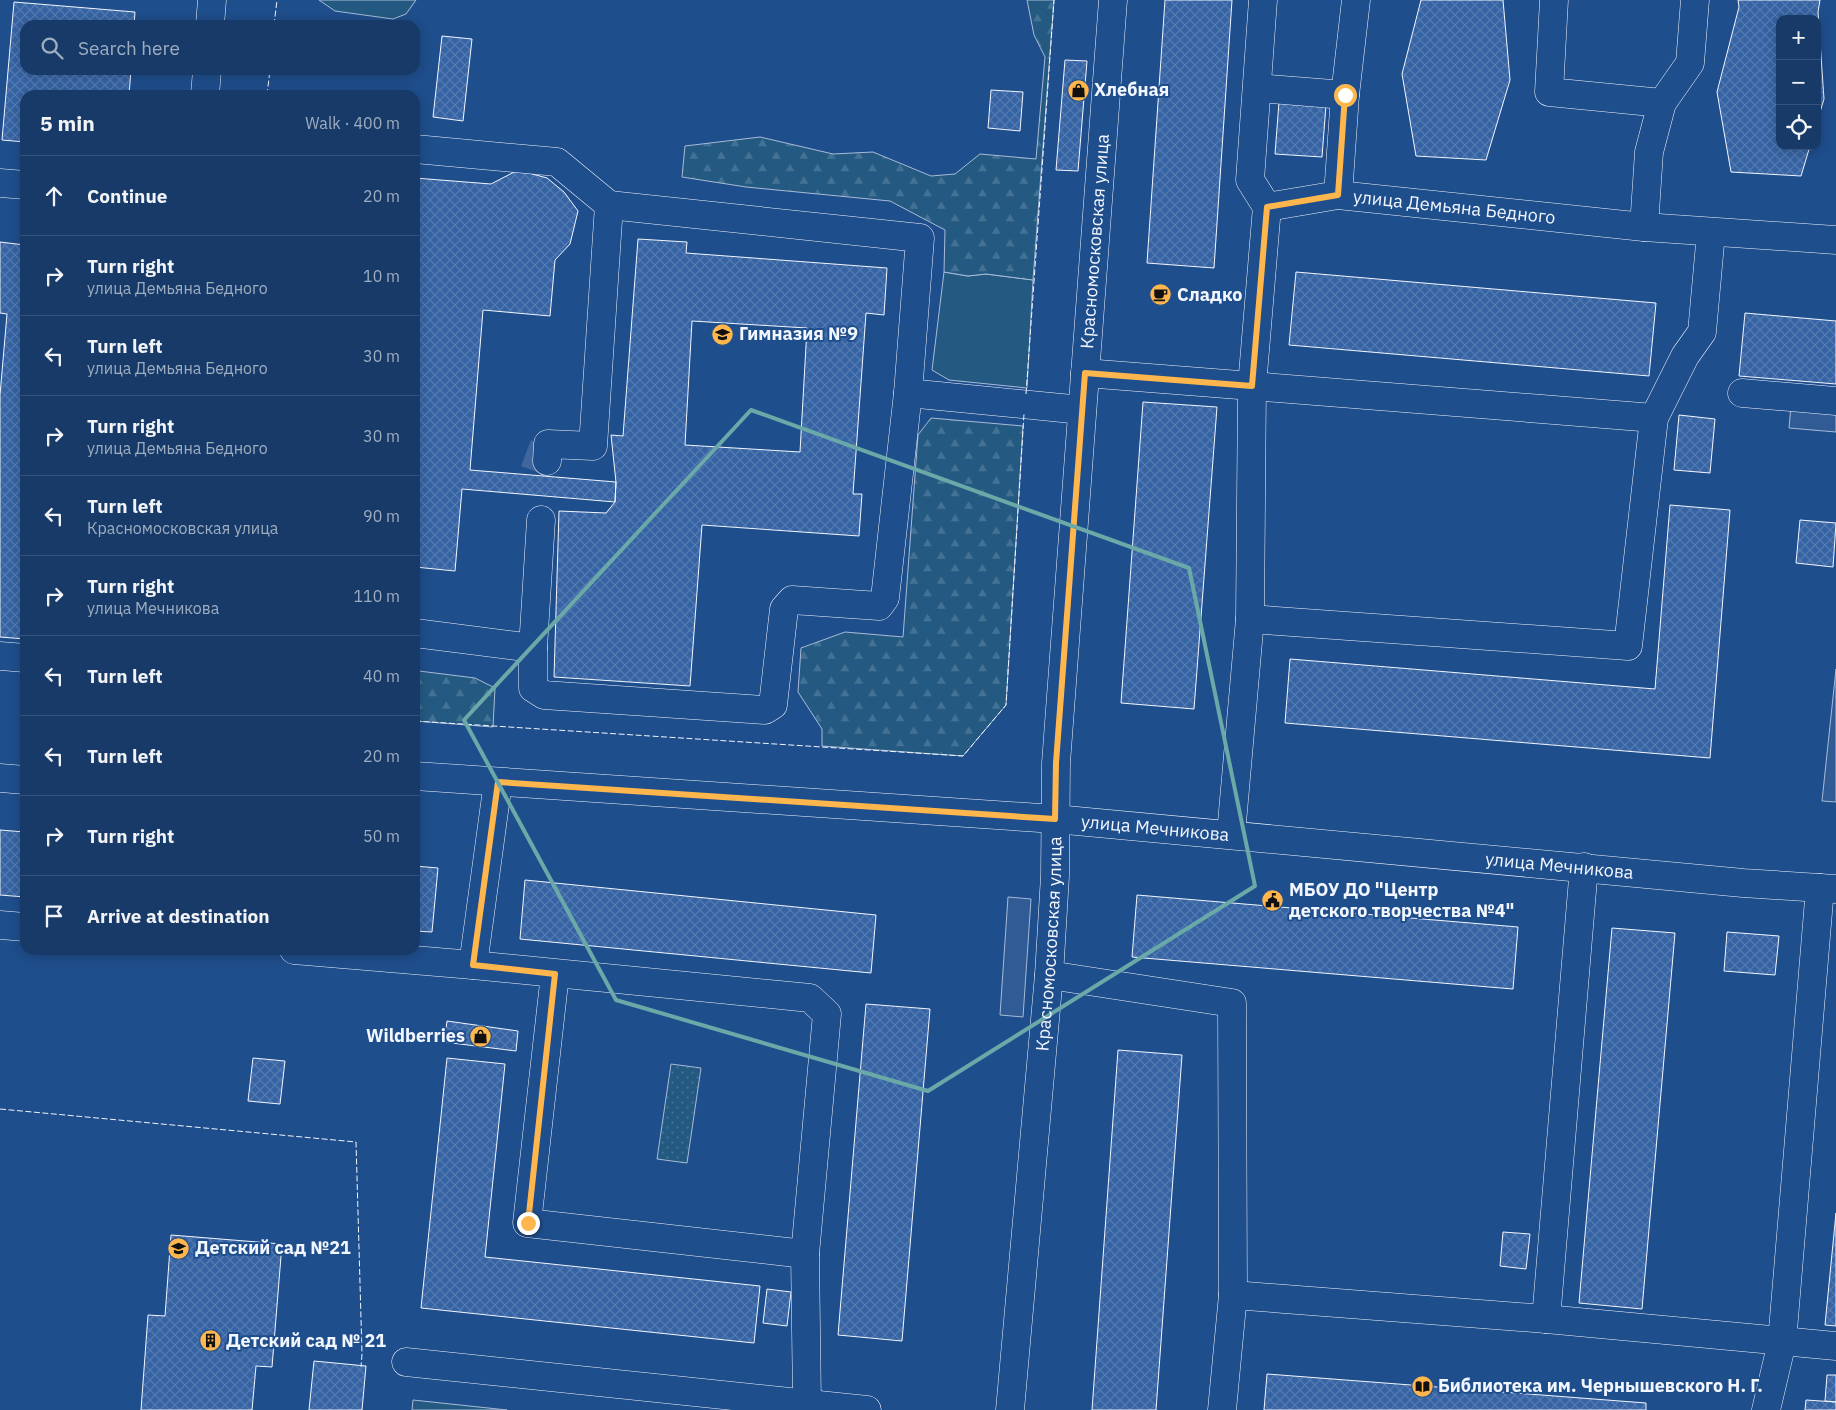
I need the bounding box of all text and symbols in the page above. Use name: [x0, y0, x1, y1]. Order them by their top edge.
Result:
map controls: [1776, 15, 1821, 150]
button: +: [1776, 15, 1821, 60]
search box: [20, 20, 420, 75]
icon: search: [38, 34, 66, 62]
text: Search here: [78, 36, 180, 60]
button: −: [1776, 60, 1821, 105]
shop icon: Хлебная: [1066, 78, 1090, 102]
place label: Хлебная: [1094, 78, 1169, 101]
route start: [1334, 84, 1357, 107]
button: locate: [1776, 105, 1821, 150]
text: 5 min: [40, 109, 95, 137]
text: Walk · 400 m: [305, 113, 400, 133]
street label: Красномосковская улица: [1075, 133, 1114, 350]
icon: ahead: [40, 182, 68, 210]
text: Continue: [87, 184, 167, 208]
street label: улица Демьяна Бедного: [1352, 185, 1557, 229]
text: 20 m: [363, 186, 400, 206]
text: Turn right: [87, 254, 174, 278]
icon: right: [40, 262, 68, 290]
text: 10 m: [363, 266, 400, 286]
text: улица Демьяна Бедного: [87, 278, 268, 298]
cafe icon: Сладко: [1149, 283, 1173, 307]
place label: Сладко: [1177, 283, 1242, 306]
school or university icon: Гимназия №9: [711, 322, 735, 346]
place label: Гимназия №9: [739, 322, 858, 345]
text: Turn left: [87, 334, 163, 358]
icon: left: [40, 342, 68, 370]
text: 30 m: [363, 346, 400, 366]
text: улица Демьяна Бедного: [87, 358, 268, 378]
text: Turn right: [87, 414, 174, 438]
icon: right: [40, 422, 68, 450]
text: 30 m: [363, 426, 400, 446]
text: улица Демьяна Бедного: [87, 438, 268, 458]
text: Turn left: [87, 494, 163, 518]
icon: left: [40, 502, 68, 530]
text: 90 m: [363, 506, 400, 526]
text: Красномосковская улица: [87, 518, 278, 538]
text: Turn right: [87, 574, 174, 598]
icon: right: [40, 582, 68, 610]
text: 110 m: [353, 586, 400, 606]
text: улица Мечникова: [87, 598, 219, 618]
icon: left: [40, 662, 68, 690]
text: Turn left: [87, 664, 163, 688]
text: 40 m: [363, 666, 400, 686]
icon: left: [40, 742, 68, 770]
text: Turn left: [87, 744, 163, 768]
text: 20 m: [363, 746, 400, 766]
street label: улица Мечникова: [1080, 809, 1231, 846]
icon: right: [40, 822, 68, 850]
text: Turn right: [87, 824, 174, 848]
text: 50 m: [363, 826, 400, 846]
street label: Красномосковская улица: [1030, 836, 1066, 1052]
street label: улица Мечникова: [1484, 847, 1635, 884]
place label: МБОУ ДО "Центр детского творчества №4": [1289, 878, 1514, 922]
public building icon: МБОУ ДО "Центр детского творчества №4": [1261, 888, 1285, 912]
icon: arrive: [40, 902, 68, 930]
text: Arrive at destination: [87, 904, 270, 928]
place label: Wildberries: [366, 1024, 465, 1047]
shop icon: Wildberries: [469, 1024, 493, 1048]
route end: [517, 1212, 540, 1235]
school or university icon: Детский сад №21: [167, 1236, 191, 1260]
place label: Детский сад №21: [195, 1236, 351, 1259]
building icon: Детский сад № 21: [198, 1329, 222, 1353]
place label: Детский сад № 21: [226, 1329, 386, 1352]
library icon: Библиотека им. Чернышевского Н. Г.: [1410, 1374, 1434, 1398]
place label: Библиотека им. Чернышевского Н. Г.: [1438, 1374, 1763, 1397]

